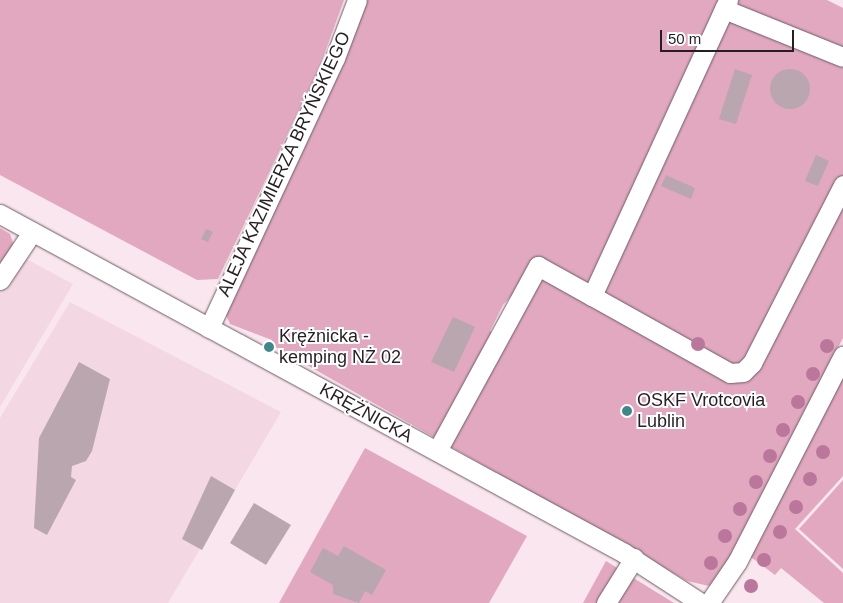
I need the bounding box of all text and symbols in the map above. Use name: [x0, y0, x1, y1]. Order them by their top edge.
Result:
scale bar: [663, 20, 797, 52]
street label: ALEJA KAZIMIERZA BRYŃSKIEGO: [213, 27, 355, 301]
text: 50 m: [668, 30, 701, 47]
place label: Krężnicka - kemping NŻ 02: [279, 326, 401, 368]
marker: Krężnicka - kemping NŻ 02: [263, 341, 275, 353]
street label: KRĘŻNICKA: [316, 379, 416, 447]
place label: OSKF Vrotcovia Lublin: [637, 390, 765, 432]
marker: OSKF Vrotcovia Lublin: [621, 405, 633, 417]

